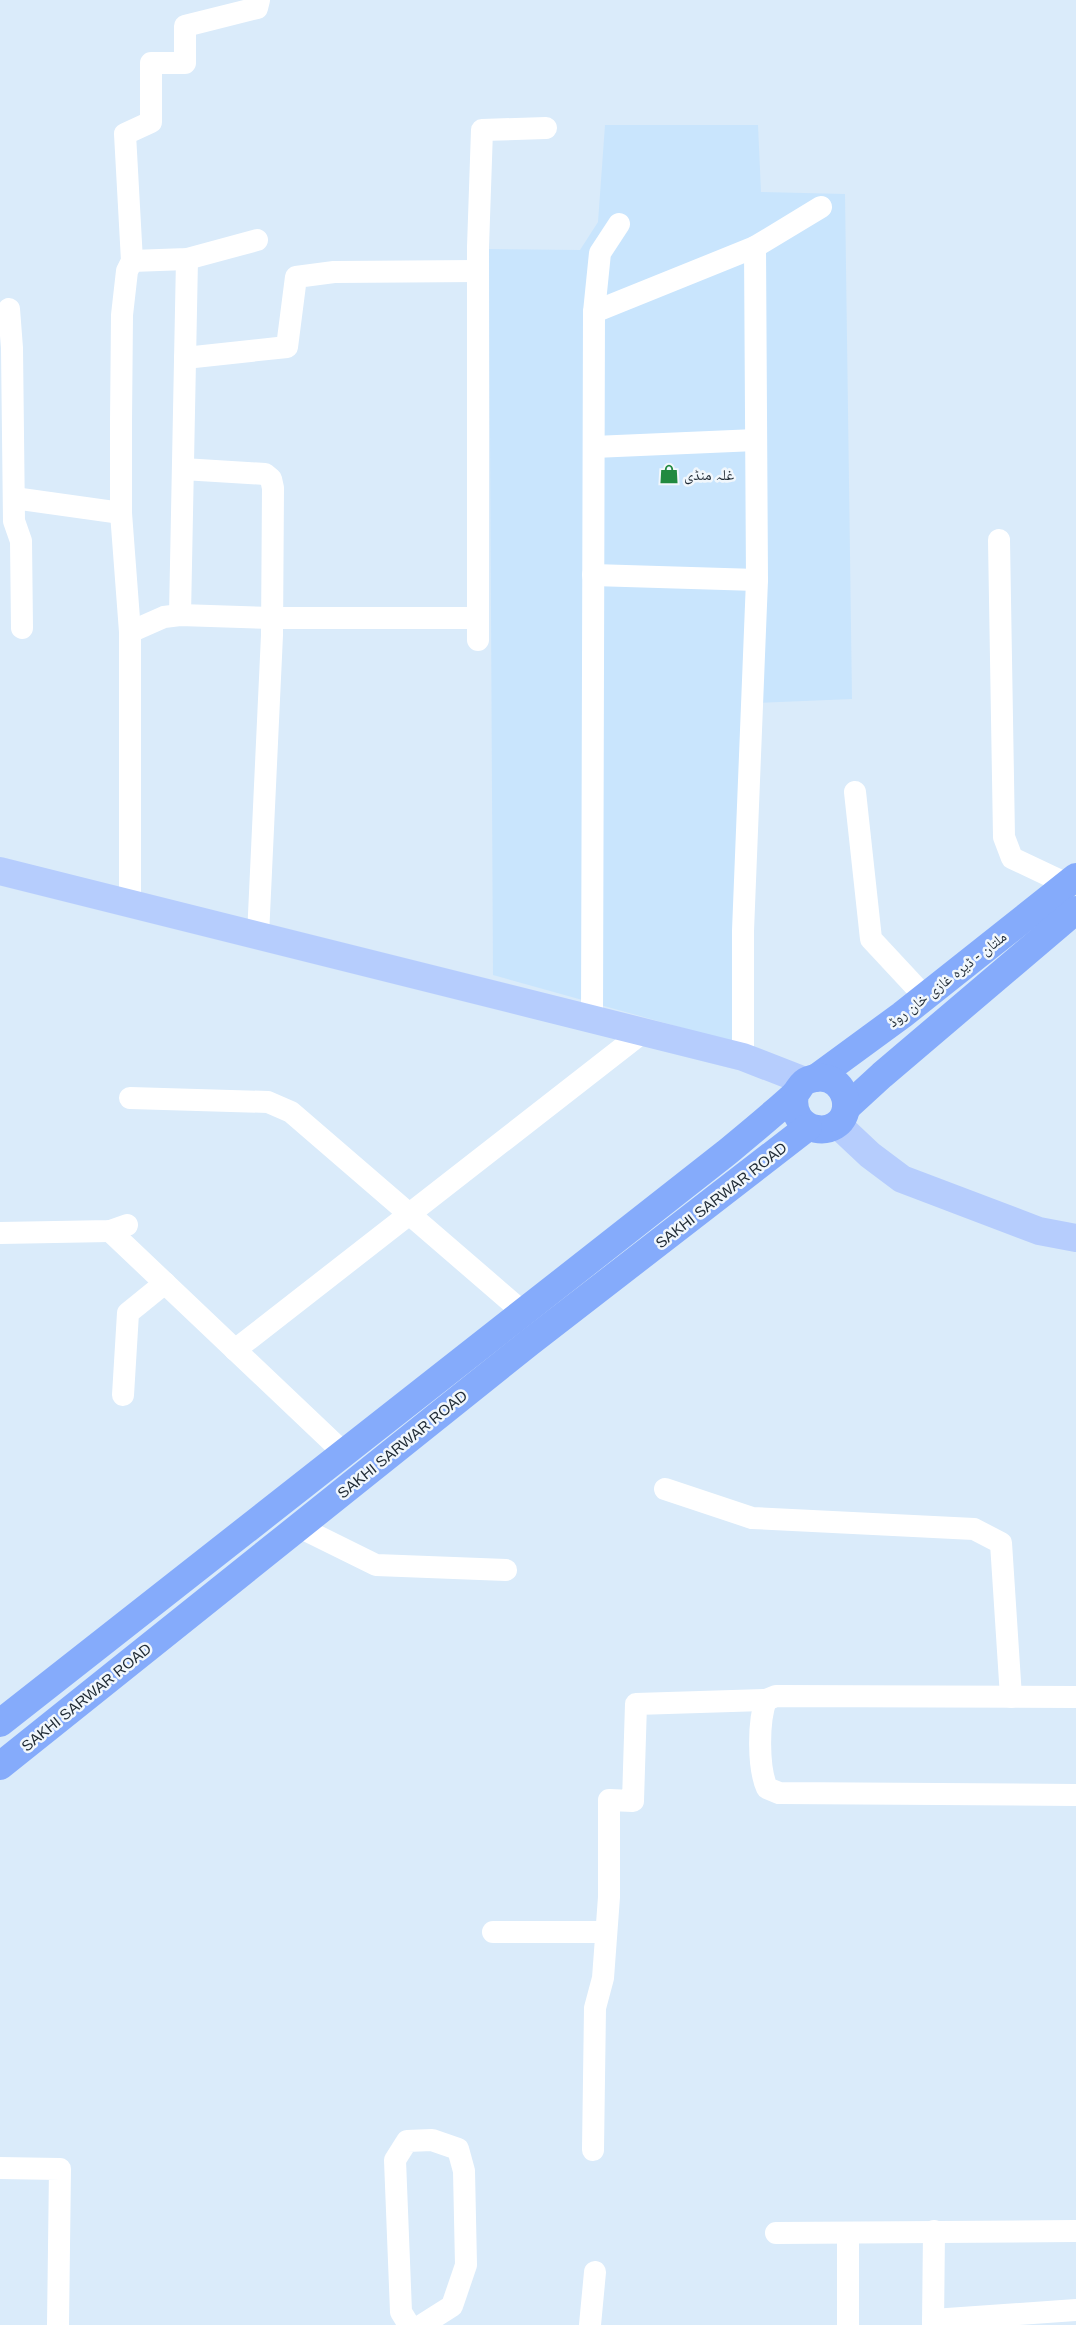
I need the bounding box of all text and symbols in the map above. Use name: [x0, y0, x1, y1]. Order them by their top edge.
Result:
shop icon: غلہ منڈی: [658, 463, 680, 485]
place label: غلہ منڈی: [684, 466, 734, 485]
street label: ملتان - ڈیرہ غازی خان روڈ: [884, 927, 1011, 1032]
street label: SAKHI SARWAR ROAD: [652, 1138, 790, 1251]
street label: SAKHI SARWAR ROAD: [334, 1386, 470, 1501]
street label: SAKHI SARWAR ROAD: [18, 1639, 154, 1754]

